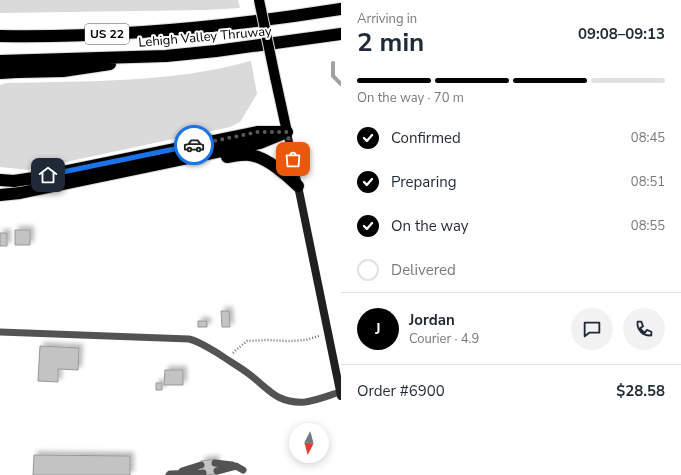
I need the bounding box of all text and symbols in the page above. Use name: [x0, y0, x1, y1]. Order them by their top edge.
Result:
text: Arriving in: [357, 10, 417, 28]
street label: Lehigh Valley Thruway: [138, 22, 273, 52]
road number: US 22: [85, 24, 129, 44]
text: 09:08–09:13: [578, 24, 665, 44]
text: 2 min: [357, 25, 424, 60]
text: On the way · 70 m: [357, 89, 464, 107]
courier: [174, 125, 214, 165]
icon: check: [357, 127, 379, 149]
text: Confirmed: [391, 128, 461, 148]
text: 08:45: [631, 129, 665, 147]
icon: car: [183, 134, 205, 156]
pin: [276, 142, 310, 176]
icon: bag: [282, 148, 304, 170]
pin: [31, 158, 65, 192]
icon: home: [37, 164, 59, 186]
icon: check: [357, 171, 379, 193]
text: Preparing: [391, 172, 456, 192]
text: 08:51: [631, 173, 665, 191]
icon: check: [357, 215, 379, 237]
text: On the way: [391, 216, 469, 236]
text: 08:55: [631, 217, 665, 235]
text: Delivered: [391, 260, 456, 280]
button: chat: [571, 308, 613, 350]
button: phone: [623, 308, 665, 350]
text: Jordan: [409, 310, 455, 330]
text: J: [375, 319, 381, 339]
text: Courier · 4.9: [409, 330, 479, 348]
text: Order #6900: [357, 381, 445, 401]
text: $28.58: [616, 381, 665, 401]
north arrow: [289, 423, 329, 463]
map controls: [289, 423, 329, 463]

